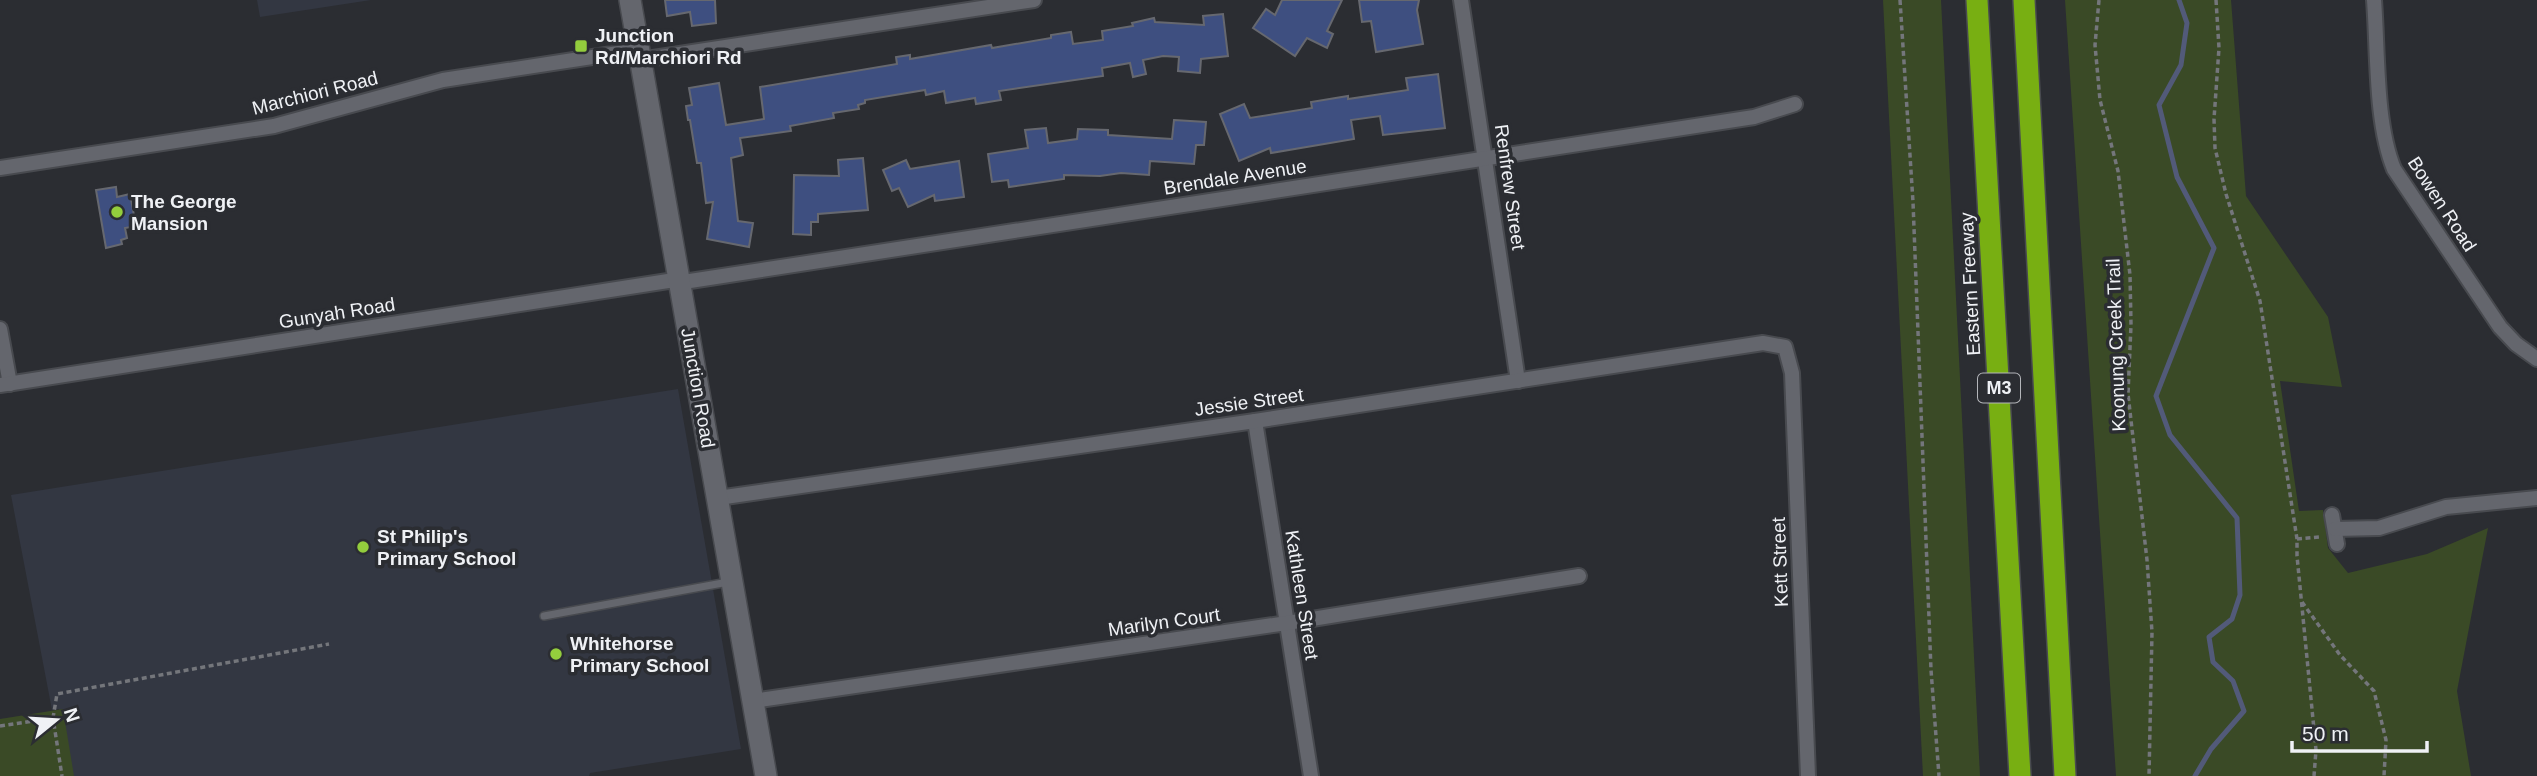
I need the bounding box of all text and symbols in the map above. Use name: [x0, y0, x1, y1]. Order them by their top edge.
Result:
place label: Junction Rd/Marchiori Rd: [595, 25, 742, 68]
marker: Junction Rd/Marchiori Rd: [573, 38, 589, 54]
street label: Marchiori Road: [250, 67, 380, 119]
street label: Renfrew Street: [1491, 123, 1529, 252]
street label: Bowen Road: [2404, 153, 2480, 255]
street label: Brendale Avenue: [1162, 155, 1308, 199]
place label: The George Mansion: [131, 191, 237, 234]
marker: The George Mansion: [109, 204, 125, 220]
street label: Eastern Freeway: [1956, 211, 1984, 356]
street label: Koonung Creek Trail: [2102, 258, 2130, 432]
street label: Gunyah Road: [277, 293, 397, 333]
street label: Junction Road: [677, 326, 719, 450]
road number: M3: [1978, 374, 2020, 402]
street label: Jessie Street: [1193, 384, 1306, 420]
street label: Kett Street: [1768, 516, 1792, 607]
place label: St Philip's Primary School: [377, 526, 516, 569]
street label: Kathleen Street: [1281, 529, 1323, 662]
marker: St Philip's Primary School: [355, 539, 371, 555]
street label: Marilyn Court: [1107, 604, 1222, 640]
place label: Whitehorse Primary School: [570, 633, 709, 676]
marker: Whitehorse Primary School: [548, 646, 564, 662]
north arrow: [21, 685, 91, 755]
text: N: [60, 705, 84, 725]
scale bar: [2292, 710, 2427, 754]
text: 50 m: [2302, 722, 2349, 745]

